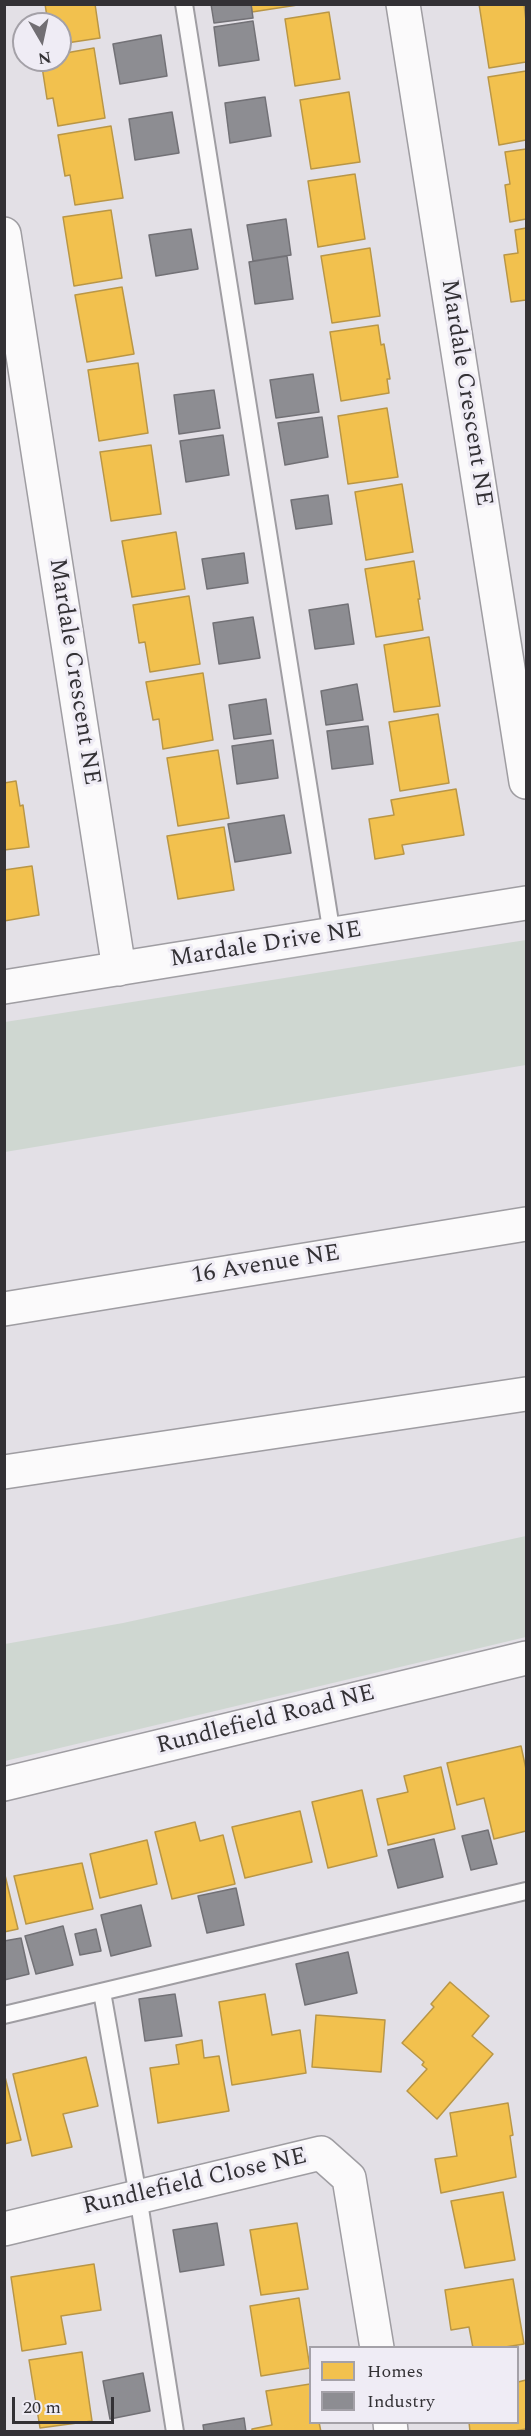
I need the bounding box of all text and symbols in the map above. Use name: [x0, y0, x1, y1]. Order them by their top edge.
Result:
north arrow: [12, 12, 72, 72]
text: N: [36, 45, 53, 71]
street label: Mardale Crescent NE: [433, 278, 497, 508]
street label: Mardale Crescent NE: [41, 557, 105, 787]
street label: Mardale Drive NE: [168, 917, 364, 975]
street label: 16 Avenue NE: [190, 1240, 342, 1292]
street label: Rundlefield Road NE: [154, 1680, 378, 1762]
street label: Rundlefield Close NE: [80, 2143, 310, 2223]
legend: [309, 2346, 519, 2424]
text: Homes: [367, 2358, 423, 2385]
scale bar: [15, 2385, 117, 2423]
text: Industry: [367, 2388, 435, 2415]
text: 20 m: [23, 2394, 61, 2421]

